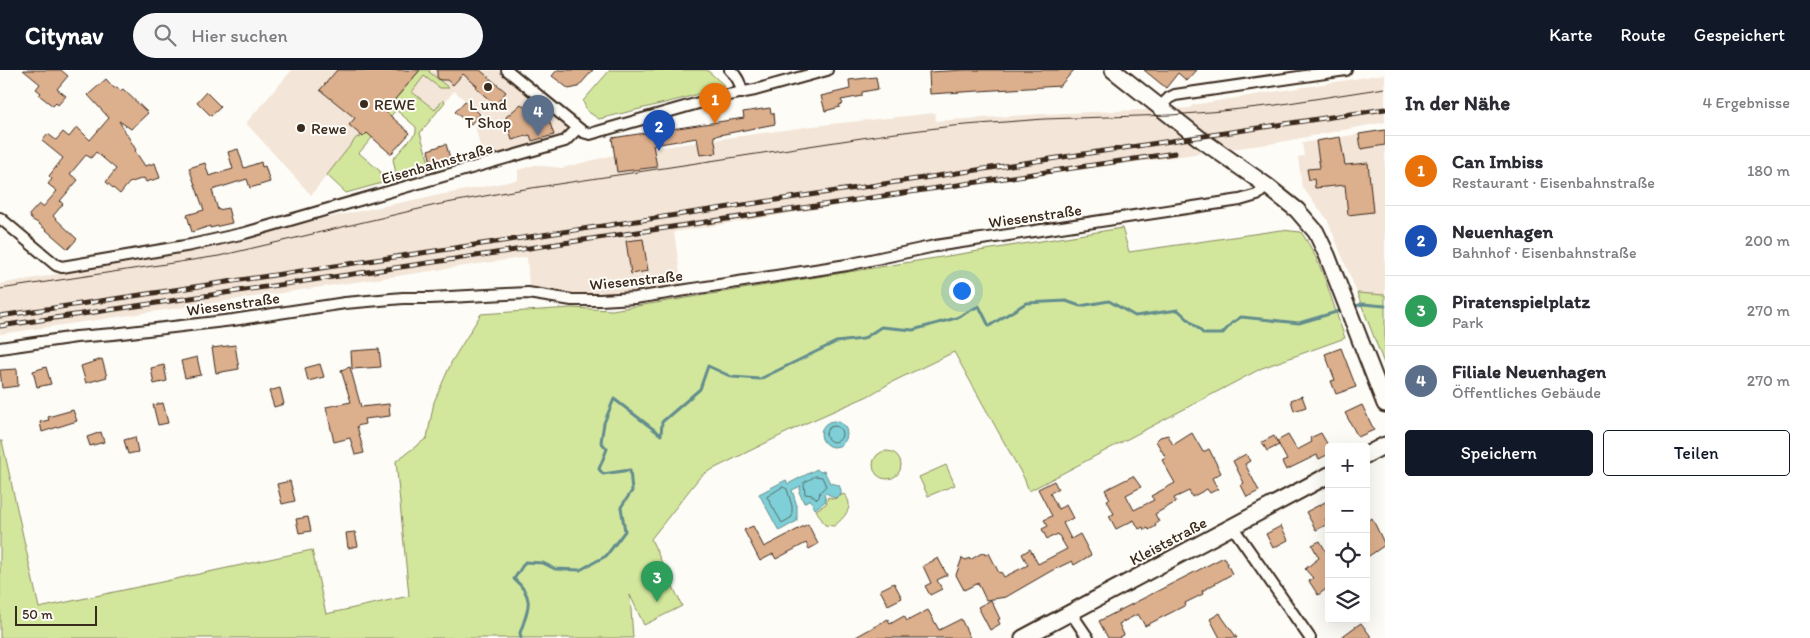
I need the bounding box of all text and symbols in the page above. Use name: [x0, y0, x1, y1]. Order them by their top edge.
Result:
search box: [133, 13, 483, 58]
text: Citynav: [25, 21, 103, 50]
icon: search: [151, 21, 179, 49]
text: Hier suchen: [191, 24, 288, 47]
text: Karte: [1549, 24, 1592, 46]
text: Route: [1620, 24, 1666, 46]
text: Gespeichert: [1694, 24, 1785, 46]
marker: L und T Shop: [482, 81, 494, 93]
pin: 1: [699, 83, 731, 124]
text: In der Nähe: [1405, 90, 1510, 115]
text: 4 Ergebnisse: [1702, 93, 1790, 112]
place label: REWE: [374, 95, 415, 114]
place label: L und T Shop: [465, 95, 511, 132]
pin: 4: [522, 95, 554, 136]
marker: REWE: [358, 98, 370, 110]
pin: 2: [643, 110, 675, 151]
place label: Rewe: [311, 119, 347, 138]
marker: Rewe: [295, 122, 307, 134]
street label: Eisenbahnstraße: [379, 138, 495, 188]
text: Can Imbiss: [1452, 150, 1543, 173]
text: 1: [1417, 161, 1425, 180]
text: 180 m: [1747, 161, 1790, 180]
text: Restaurant · Eisenbahnstraße: [1452, 173, 1655, 192]
street label: Wiesenstraße: [987, 200, 1083, 232]
text: Neuenhagen: [1452, 220, 1553, 243]
text: 2: [1417, 231, 1425, 250]
text: 200 m: [1745, 231, 1790, 250]
text: Bahnhof · Eisenbahnstraße: [1452, 243, 1637, 262]
street label: Wiesenstraße: [588, 266, 684, 294]
your location: [949, 278, 975, 304]
street label: Wiesenstraße: [185, 288, 281, 320]
text: Piratenspielplatz: [1452, 290, 1590, 313]
text: 3: [1417, 301, 1425, 320]
text: 270 m: [1747, 301, 1790, 320]
text: Park: [1452, 313, 1483, 332]
text: Filiale Neuenhagen: [1452, 360, 1606, 383]
text: 4: [1416, 371, 1426, 390]
text: 270 m: [1747, 371, 1790, 390]
text: Öffentliches Gebäude: [1452, 383, 1601, 402]
button: Speichern: [1405, 430, 1593, 476]
button: Teilen: [1603, 430, 1790, 476]
map controls: [1325, 443, 1370, 623]
button: +: [1325, 443, 1370, 488]
button: −: [1325, 488, 1370, 533]
street label: Kleiststraße: [1126, 513, 1210, 569]
button: locate: [1325, 533, 1370, 578]
pin: 3: [641, 561, 673, 602]
button: layers: [1325, 578, 1370, 623]
scale bar: [15, 603, 98, 626]
text: 50 m: [22, 606, 53, 623]

